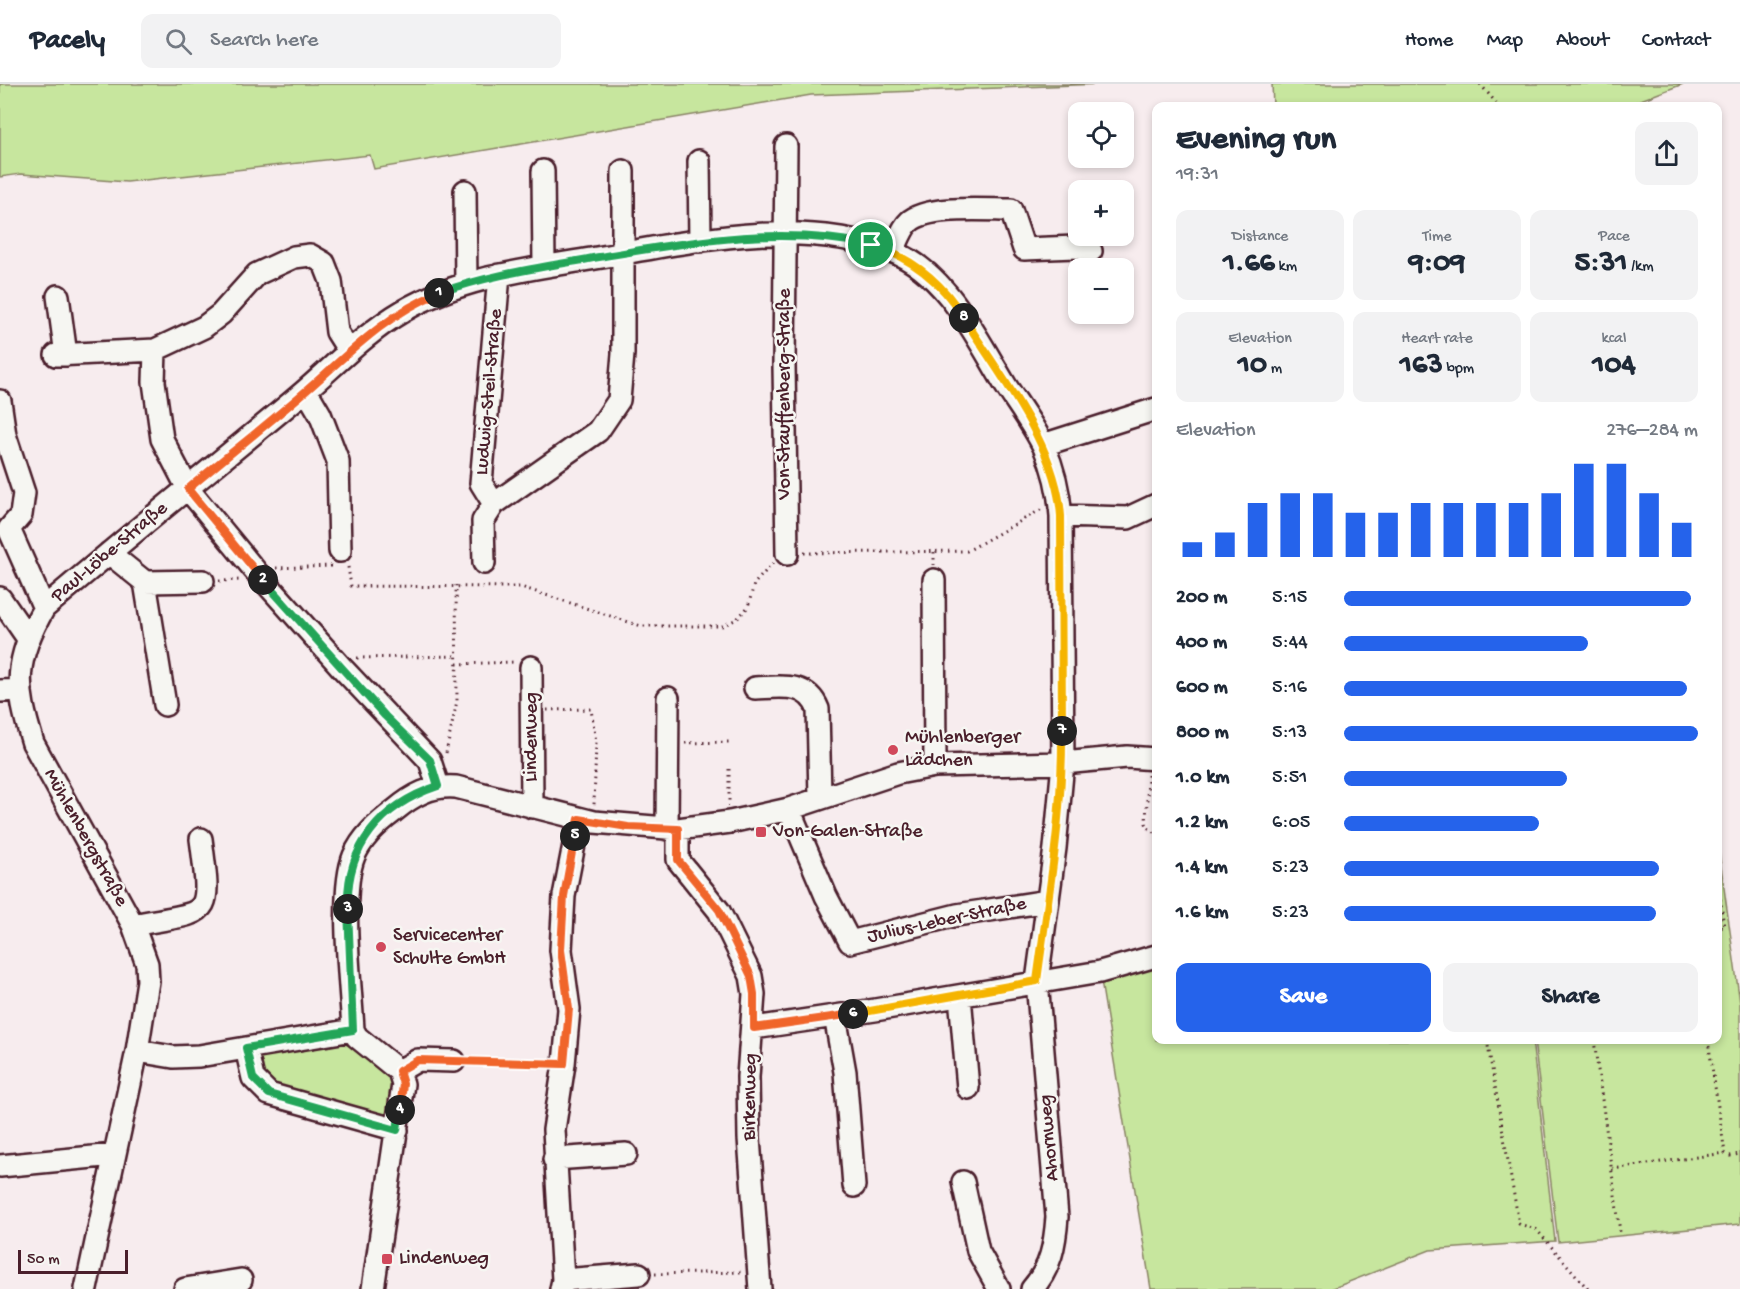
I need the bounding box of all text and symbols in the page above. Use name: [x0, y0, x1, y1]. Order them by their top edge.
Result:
search box: [141, 14, 561, 68]
text: Pacely: [30, 25, 105, 58]
icon: search: [162, 25, 195, 58]
text: Search here: [210, 28, 318, 54]
text: Home: [1405, 29, 1453, 54]
text: Map: [1486, 29, 1523, 54]
text: About: [1556, 29, 1609, 54]
text: Contact: [1642, 29, 1710, 54]
map controls: [1068, 102, 1134, 324]
button: locate: [1068, 102, 1134, 168]
text: Evening run: [1176, 122, 1336, 160]
button: share: [1635, 122, 1698, 185]
text: 19:31: [1176, 164, 1219, 187]
button: +: [1068, 180, 1134, 246]
pin: [845, 219, 896, 270]
icon: arrive: [854, 228, 887, 261]
text: Distance: [1232, 228, 1288, 247]
text: Time: [1422, 228, 1452, 247]
text: Pace: [1598, 228, 1630, 247]
text: 1.66: [1223, 247, 1275, 282]
text: 9:09: [1409, 247, 1465, 282]
text: 5:31: [1574, 247, 1627, 282]
button: −: [1068, 258, 1134, 324]
text: km: [1275, 258, 1297, 277]
text: /km: [1627, 258, 1654, 277]
pin: 1: [424, 278, 454, 308]
text: 1: [436, 283, 442, 302]
street label: Von-Stauffenberg-Straße: [774, 288, 797, 501]
pin: 8: [949, 303, 979, 333]
street label: Ludwig-Steil-Straße: [471, 307, 509, 476]
text: 8: [960, 308, 968, 327]
text: Elevation: [1228, 330, 1292, 349]
text: Heart rate: [1401, 330, 1473, 349]
text: kcal: [1602, 330, 1626, 349]
text: 10: [1238, 349, 1267, 384]
text: 163: [1400, 349, 1443, 384]
text: 104: [1592, 349, 1636, 384]
text: m: [1267, 360, 1282, 379]
text: bpm: [1443, 360, 1474, 379]
text: Elevation: [1176, 420, 1256, 443]
text: 276–284 m: [1606, 420, 1698, 443]
street label: Paul-Löbe-Straße: [46, 497, 174, 609]
pin: 2: [248, 565, 278, 595]
text: 2: [259, 570, 267, 589]
text: 200 m: [1176, 587, 1227, 610]
text: 5:15: [1272, 587, 1307, 610]
text: 400 m: [1176, 632, 1227, 655]
text: 5:44: [1272, 632, 1308, 655]
text: 600 m: [1176, 677, 1228, 700]
text: 5:16: [1272, 677, 1307, 700]
street label: Lindenweg: [521, 692, 544, 782]
pin: 7: [1047, 716, 1077, 746]
text: 7: [1058, 721, 1066, 740]
text: 800 m: [1176, 722, 1229, 745]
text: 5:13: [1272, 722, 1307, 745]
place label: Mühlenberger Lädchen: [905, 727, 1022, 773]
marker: Mühlenberger Lädchen: [886, 743, 900, 757]
street label: Mühlenbergstraße: [38, 765, 133, 911]
text: 1.0 km: [1176, 767, 1230, 790]
text: 5:51: [1272, 767, 1307, 790]
text: 1.2 km: [1176, 812, 1228, 835]
text: 6:05: [1272, 812, 1310, 835]
pin: 5: [560, 821, 590, 851]
place label: Von-Galen-Straße: [772, 821, 923, 844]
marker: Von-Galen-Straße: [754, 825, 768, 839]
text: 5: [571, 826, 579, 845]
text: 1.4 km: [1176, 857, 1228, 880]
text: 5:23: [1272, 857, 1309, 880]
street label: Julius-Leber-Straße: [866, 893, 1029, 949]
pin: 3: [333, 894, 363, 924]
text: 3: [344, 899, 352, 918]
text: 1.6 km: [1176, 902, 1228, 925]
text: 5:23: [1272, 902, 1309, 925]
place label: Servicecenter Schulte GmbH: [393, 925, 506, 971]
marker: Servicecenter Schulte GmbH: [374, 940, 388, 954]
button: Save: [1176, 963, 1431, 1032]
button: Share: [1443, 963, 1698, 1032]
pin: 6: [838, 999, 868, 1029]
text: 6: [849, 1004, 857, 1023]
street label: Birkenweg: [739, 1053, 763, 1142]
street label: Ahornweg: [1035, 1094, 1065, 1182]
pin: 4: [385, 1095, 415, 1125]
text: 4: [396, 1100, 404, 1119]
scale bar: [18, 1247, 128, 1274]
place label: Lindenweg: [399, 1248, 489, 1271]
text: 50 m: [27, 1251, 60, 1270]
marker: Lindenweg: [380, 1252, 394, 1266]

